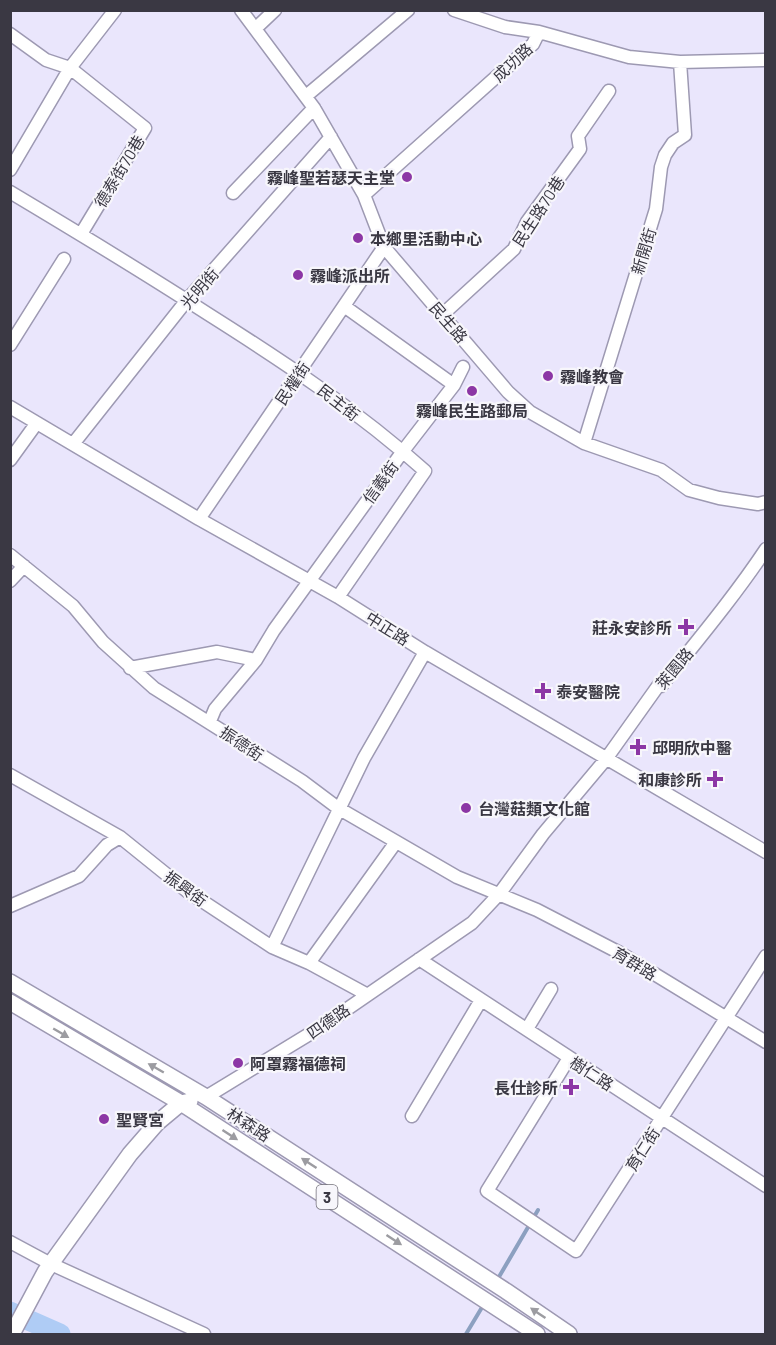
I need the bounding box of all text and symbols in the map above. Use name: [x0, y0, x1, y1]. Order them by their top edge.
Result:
street label: 成功路: [488, 39, 536, 85]
street label: 德泰街70巷: [90, 132, 148, 210]
place label: 霧峰聖若瑟天主堂: [267, 168, 395, 187]
marker: 霧峰聖若瑟天主堂: [400, 170, 414, 184]
street label: 民生路70巷: [508, 172, 568, 250]
street label: 新開街: [627, 225, 659, 277]
place label: 本鄉里活動中心: [370, 229, 482, 248]
marker: 本鄉里活動中心: [351, 231, 365, 245]
street label: 光明街: [176, 264, 222, 312]
place label: 霧峰派出所: [310, 266, 390, 285]
marker: 霧峰派出所: [291, 268, 305, 282]
street label: 民生路: [426, 298, 472, 346]
street label: 民權街: [271, 358, 313, 408]
place label: 霧峰教會: [560, 367, 624, 386]
marker: 霧峰教會: [541, 369, 555, 383]
street label: 民主街: [314, 380, 364, 424]
marker: 霧峰民生路郵局: [465, 384, 479, 398]
place label: 霧峰民生路郵局: [416, 401, 528, 420]
street label: 信義街: [358, 457, 402, 507]
street label: 中正路: [363, 607, 413, 649]
place label: 莊永安診所: [592, 618, 672, 637]
marker: 莊永安診所: [677, 618, 695, 636]
street label: 萊園路: [651, 644, 697, 692]
marker: 泰安醫院: [534, 682, 552, 700]
place label: 泰安醫院: [556, 682, 620, 701]
street label: 振德街: [217, 722, 267, 764]
marker: 邱明欣中醫: [629, 738, 647, 756]
place label: 邱明欣中醫: [652, 738, 732, 757]
place label: 和康診所: [638, 770, 702, 789]
marker: 和康診所: [706, 770, 724, 788]
place label: 台灣菇類文化館: [478, 799, 590, 818]
marker: 台灣菇類文化館: [459, 801, 473, 815]
street label: 振興街: [161, 866, 211, 910]
street label: 育群路: [610, 942, 660, 984]
street label: 四德路: [303, 999, 353, 1043]
one-way arrow: [52, 1027, 69, 1037]
street label: 樹仁路: [567, 1052, 617, 1094]
place label: 阿罩霧福德祠: [250, 1054, 346, 1073]
marker: 阿罩霧福德祠: [231, 1056, 245, 1070]
one-way arrow: [148, 1062, 164, 1073]
place label: 長仕診所: [494, 1078, 558, 1097]
marker: 長仕診所: [562, 1078, 580, 1096]
street label: 林森路: [224, 1103, 274, 1145]
place label: 聖賢宮: [116, 1110, 164, 1129]
marker: 聖賢宮: [97, 1112, 111, 1126]
street label: 育仁街: [621, 1124, 663, 1174]
one-way arrow: [222, 1129, 238, 1140]
one-way arrow: [301, 1158, 317, 1169]
road number: 3: [316, 1185, 338, 1209]
one-way arrow: [386, 1235, 402, 1246]
one-way arrow: [530, 1307, 546, 1319]

